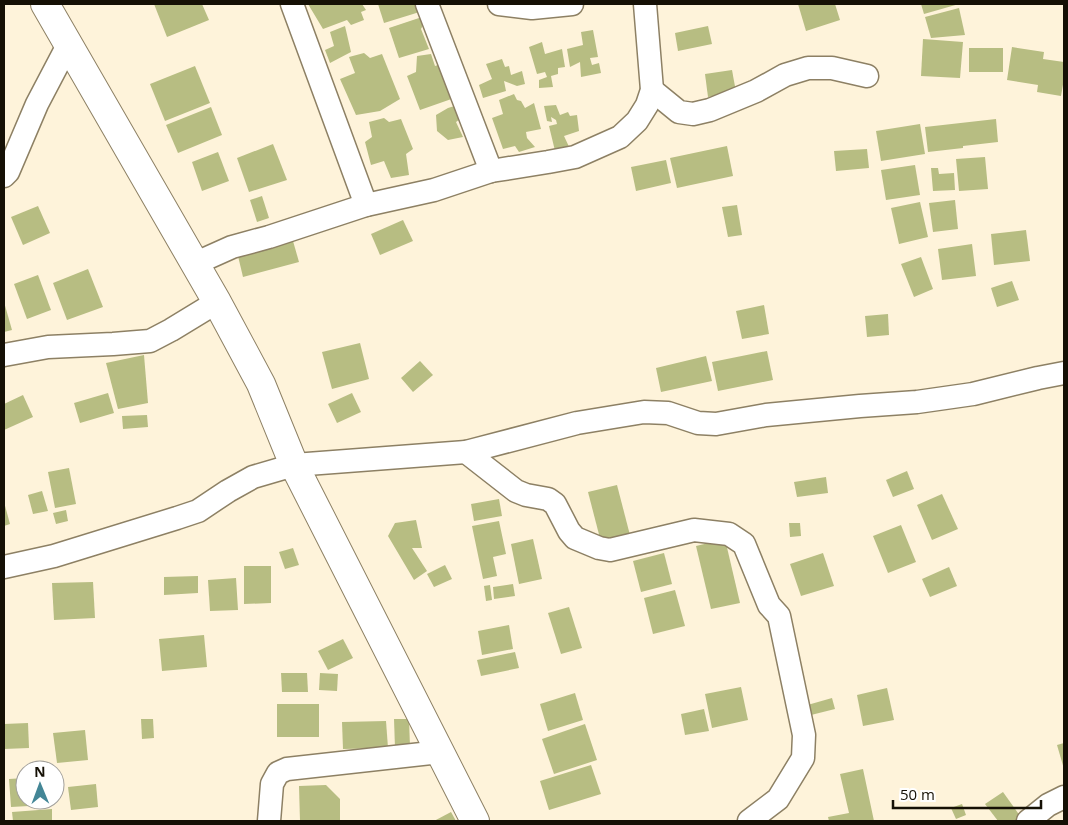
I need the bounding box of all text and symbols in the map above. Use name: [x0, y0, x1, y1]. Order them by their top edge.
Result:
north arrow: [15, 760, 65, 810]
text: N: [34, 762, 46, 781]
scale bar: [893, 778, 1040, 810]
text: 50 m: [900, 784, 935, 804]

